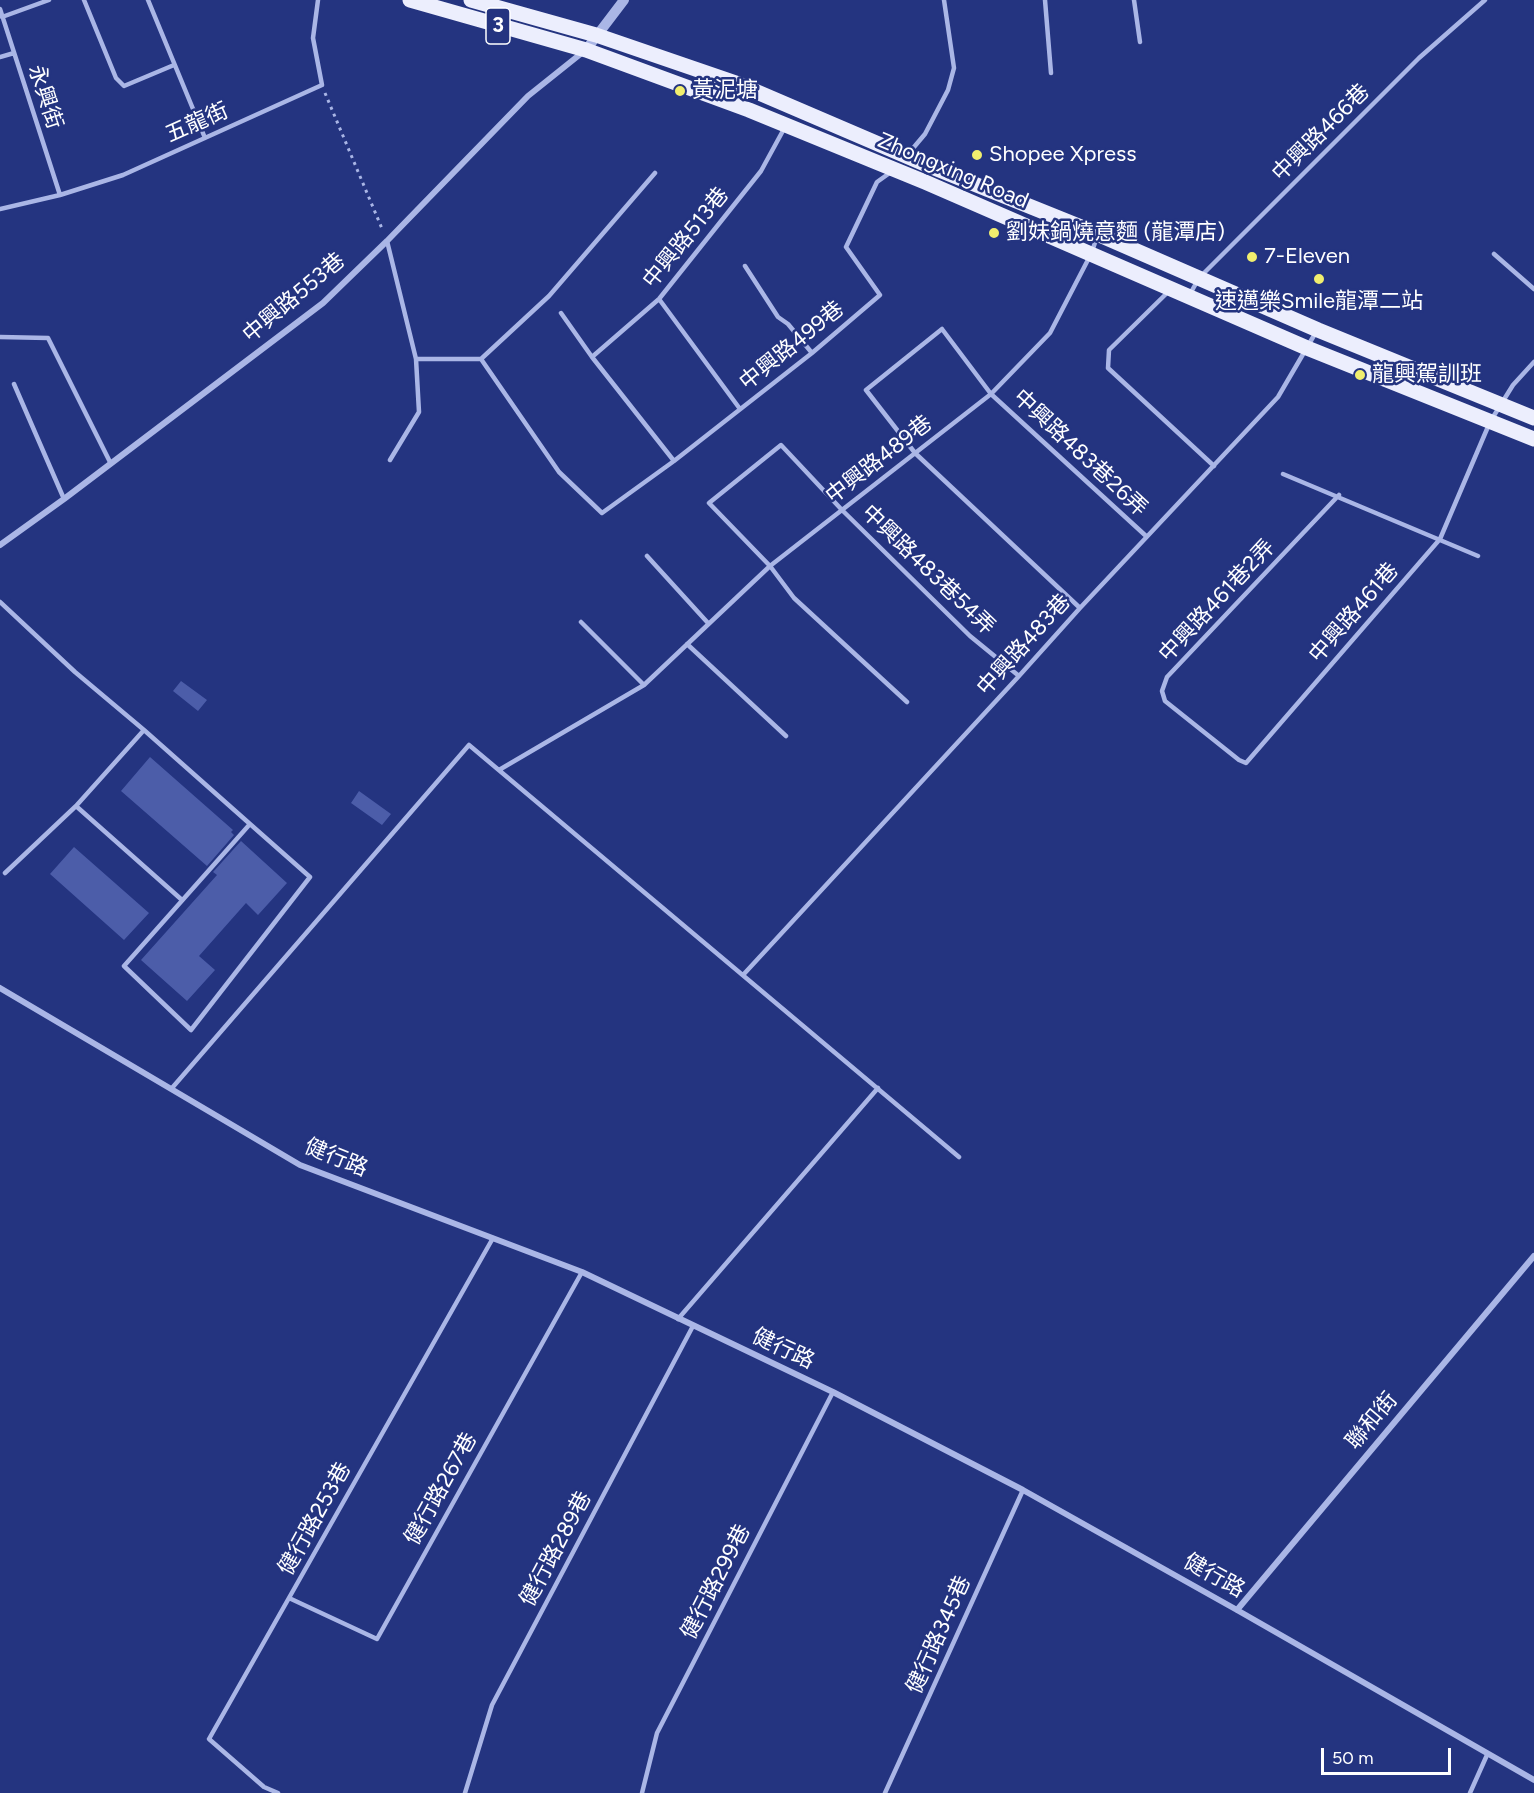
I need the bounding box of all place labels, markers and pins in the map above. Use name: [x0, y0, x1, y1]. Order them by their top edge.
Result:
place label: 黃泥塘: [692, 78, 758, 104]
marker: 黃泥塘: [673, 84, 687, 98]
place label: Shopee Xpress: [989, 142, 1136, 168]
marker: Shopee Xpress: [970, 148, 984, 162]
place label: 劉妹鍋燒意麵 (龍潭店): [1006, 220, 1225, 246]
marker: 劉妹鍋燒意麵 (龍潭店): [987, 226, 1001, 240]
place label: 7-Eleven: [1264, 244, 1350, 270]
marker: 7-Eleven: [1245, 250, 1259, 264]
marker: 速邁樂Smile龍潭二站: [1312, 272, 1326, 286]
place label: 速邁樂Smile龍潭二站: [1215, 289, 1423, 315]
place label: 龍興駕訓班: [1372, 362, 1482, 388]
marker: 龍興駕訓班: [1353, 368, 1367, 382]

